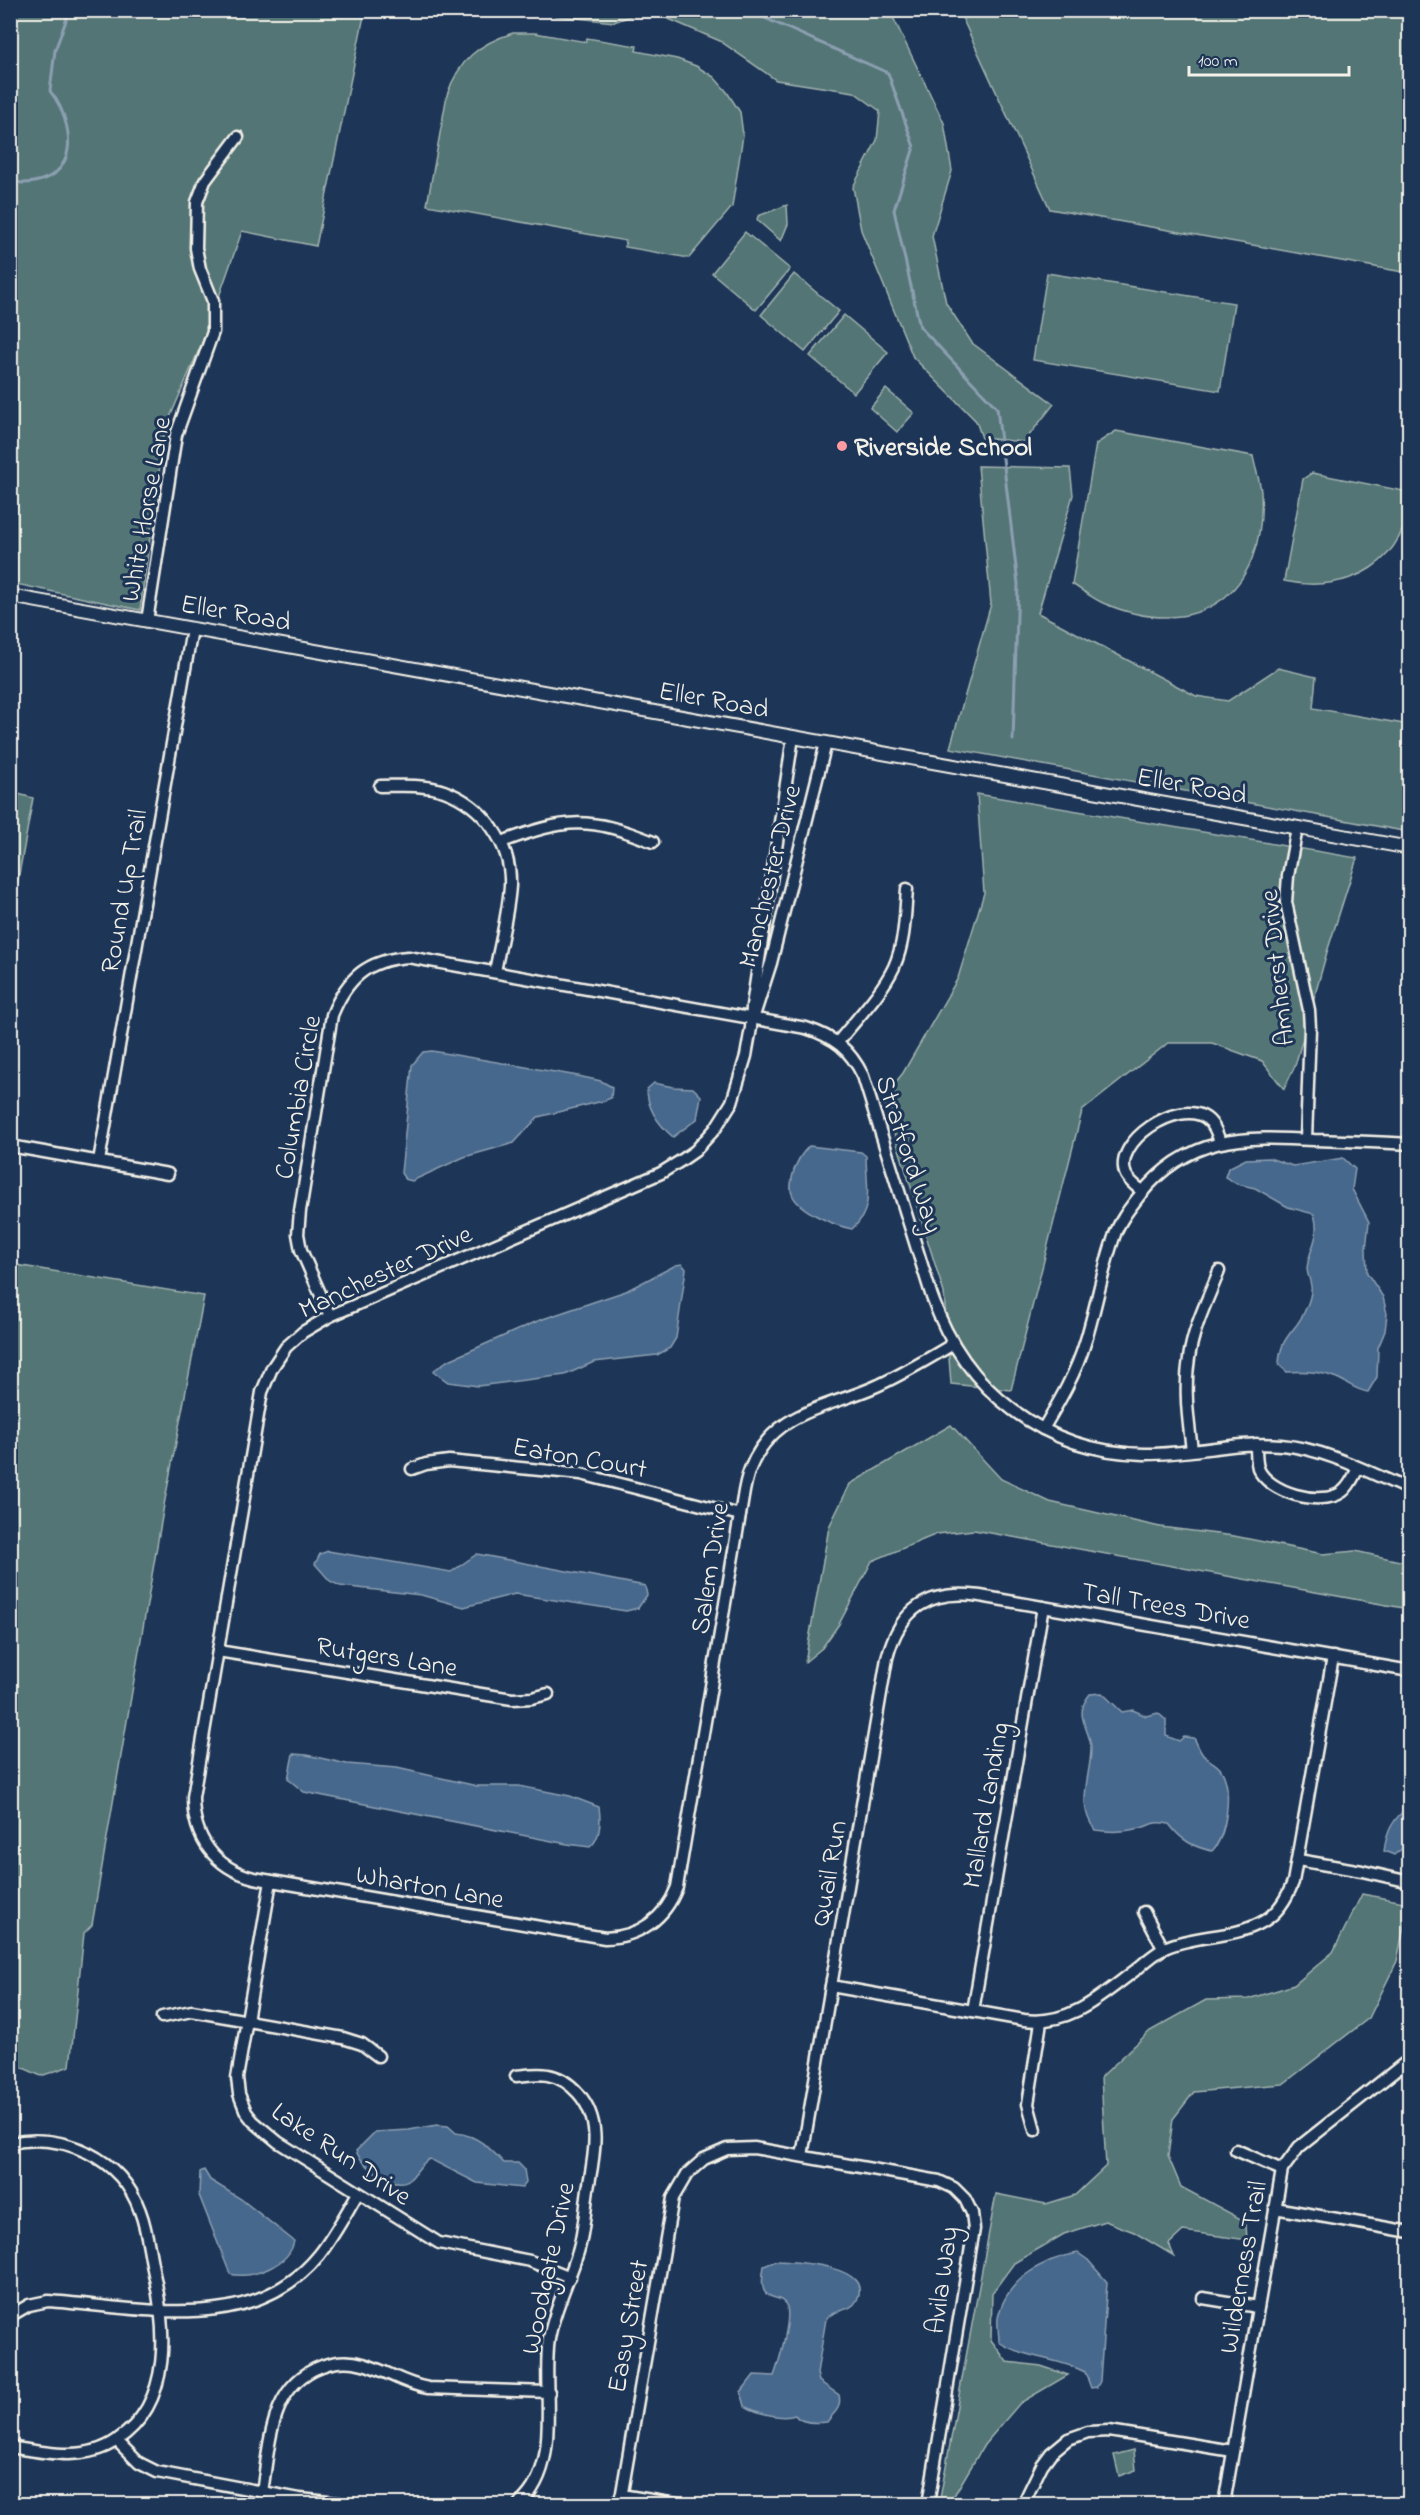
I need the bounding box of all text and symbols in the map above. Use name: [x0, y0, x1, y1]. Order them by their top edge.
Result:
scale bar: [1189, 39, 1350, 77]
text: 100 m: [1198, 49, 1238, 75]
street label: White Horse Lane: [112, 413, 183, 605]
place label: Riverside School: [854, 429, 1032, 468]
marker: Riverside School: [835, 439, 849, 453]
street label: Eller Road: [177, 586, 294, 643]
street label: Eller Road: [655, 673, 772, 730]
street label: Eller Road: [1133, 759, 1250, 816]
street label: Manchester Drive: [730, 780, 813, 972]
street label: Round Up Trail: [92, 806, 159, 977]
street label: Amherst Drive: [1251, 887, 1306, 1048]
street label: Columbia Circle: [266, 1011, 333, 1183]
street label: Stratford Way: [864, 1071, 952, 1239]
street label: Manchester Drive: [293, 1216, 480, 1331]
street label: Eaton Court: [509, 1428, 650, 1490]
street label: Salem Drive: [682, 1499, 741, 1637]
street label: Tall Trees Drive: [1078, 1573, 1254, 1642]
street label: Rutgers Lane: [313, 1628, 461, 1689]
street label: Mallard Landing: [954, 1719, 1021, 1892]
street label: Quail Run: [802, 1817, 859, 1930]
street label: Wharton Lane: [352, 1856, 508, 1921]
street label: Lake Run Drive: [263, 2094, 419, 2217]
street label: Woodgate Drive: [512, 2178, 587, 2358]
street label: Wilderness Trail: [1210, 2178, 1279, 2357]
street label: Avila Way: [917, 2224, 970, 2337]
street label: Easy Street: [599, 2257, 660, 2396]

